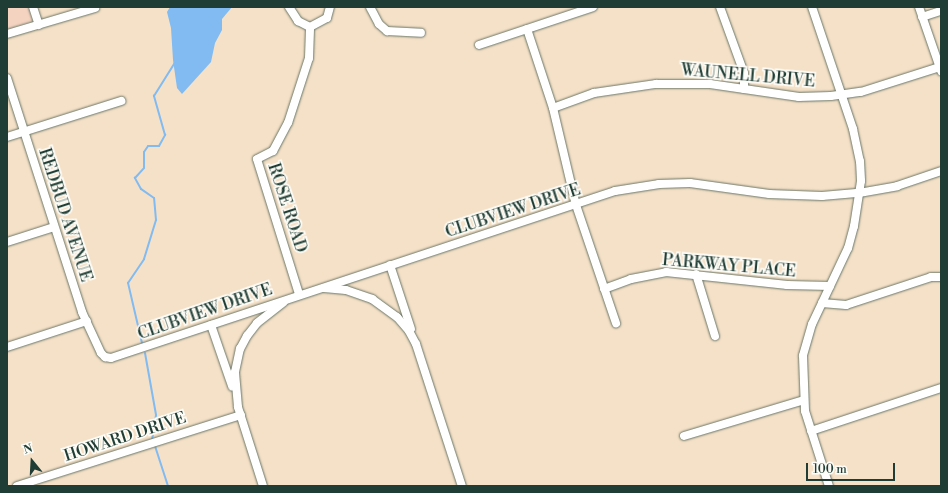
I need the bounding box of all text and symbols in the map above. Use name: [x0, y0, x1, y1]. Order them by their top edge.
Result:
street label: WAUNELL DRIVE: [680, 61, 816, 91]
street label: REDBUD AVENUE: [34, 146, 96, 284]
street label: ROSE ROAD: [264, 161, 310, 255]
street label: CLUBVIEW DRIVE: [443, 180, 583, 242]
street label: PARKWAY PLACE: [661, 251, 797, 281]
street label: CLUBVIEW DRIVE: [135, 280, 275, 344]
street label: HOWARD DRIVE: [61, 408, 189, 466]
north arrow: [12, 441, 52, 481]
text: N: [22, 442, 35, 458]
scale bar: [808, 455, 897, 481]
text: 100 m: [813, 462, 847, 477]

